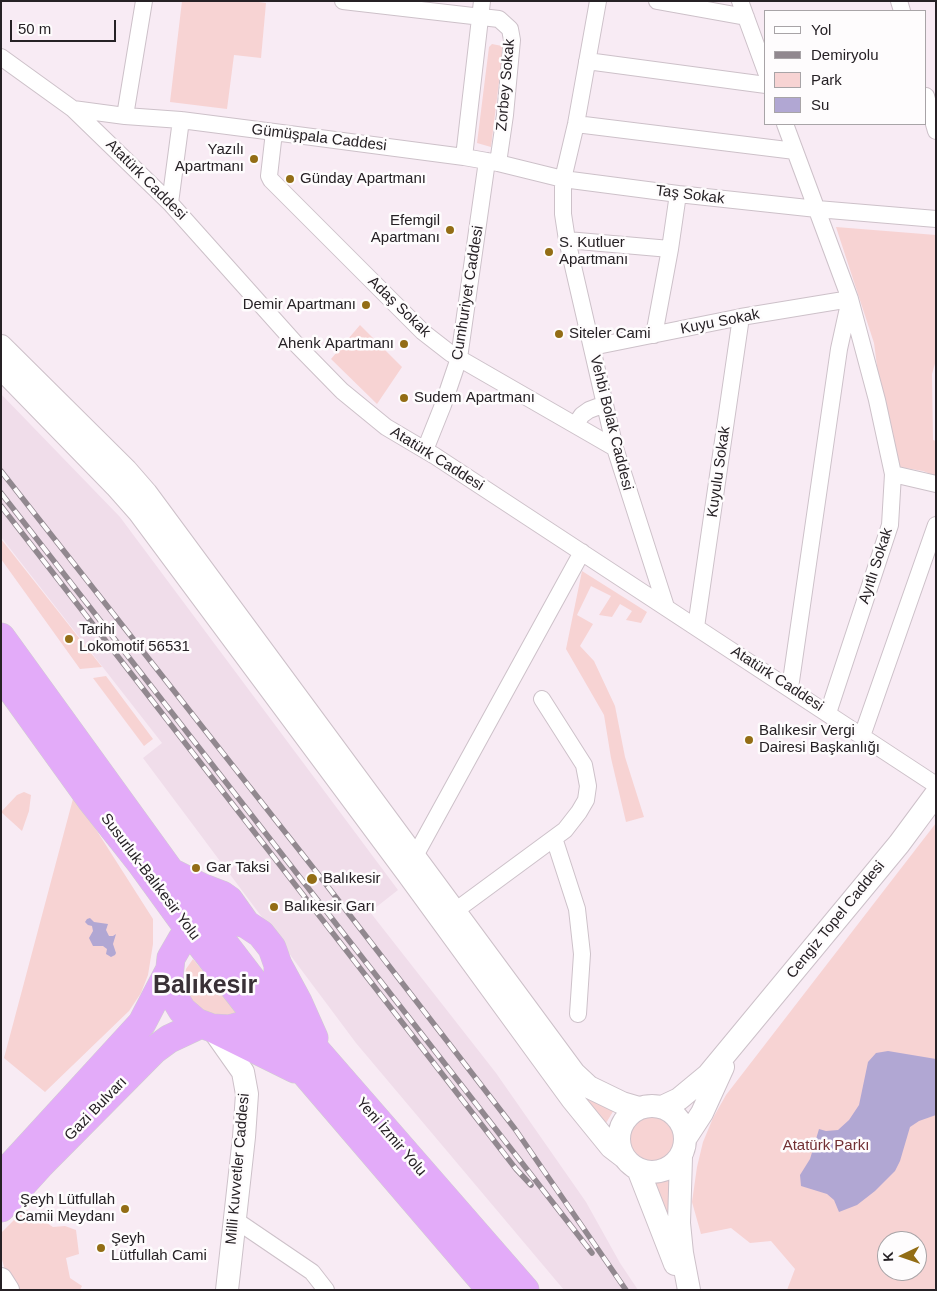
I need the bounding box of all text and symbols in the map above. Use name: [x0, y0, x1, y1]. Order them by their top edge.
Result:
scale bar: [12, 10, 119, 42]
legend: [764, 10, 927, 125]
text: 50 m: [18, 20, 51, 37]
text: Yol: [811, 21, 831, 38]
street label: Zorbey Sokak: [493, 38, 519, 132]
text: Demiryolu: [811, 46, 879, 63]
text: Park: [811, 71, 842, 88]
text: Su: [811, 96, 829, 113]
street label: Gümüşpala Caddesi: [250, 121, 388, 155]
street label: Atatürk Caddesi: [102, 136, 190, 224]
place label: Yazılı Apartmanı: [175, 141, 244, 176]
marker: Yazılı Apartmanı: [248, 153, 260, 165]
place label: Günday Apartmanı: [300, 170, 426, 188]
marker: Günday Apartmanı: [284, 173, 296, 185]
street label: Taş Sokak: [655, 182, 725, 208]
place label: Efemgil Apartmanı: [371, 212, 440, 247]
marker: Efemgil Apartmanı: [444, 224, 456, 236]
street label: Cumhuriyet Caddesi: [448, 224, 488, 362]
place label: S. Kutluer Apartmanı: [559, 234, 628, 269]
marker: S. Kutluer Apartmanı: [543, 246, 555, 258]
street label: Adaş Sokak: [364, 273, 434, 341]
place label: Demir Apartmanı: [243, 296, 356, 314]
marker: Demir Apartmanı: [360, 299, 372, 311]
street label: Kuyu Sokak: [679, 306, 761, 338]
place label: Siteler Cami: [569, 325, 651, 343]
marker: Siteler Cami: [553, 328, 565, 340]
place label: Ahenk Apartmanı: [278, 335, 394, 353]
marker: Ahenk Apartmanı: [398, 338, 410, 350]
street label: Vehbi Bolak Caddesi: [586, 354, 636, 492]
place label: Sudem Apartmanı: [414, 389, 535, 407]
marker: Sudem Apartmanı: [398, 392, 410, 404]
street label: Atatürk Caddesi: [387, 423, 487, 495]
street label: Kuyulu Sokak: [704, 425, 734, 519]
street label: Ayıtlı Sokak: [855, 526, 897, 606]
place label: Tarihi Lokomotif 56531: [79, 621, 190, 656]
marker: Tarihi Lokomotif 56531: [63, 633, 75, 645]
street label: Atatürk Caddesi: [727, 642, 827, 716]
place label: Balıkesir Vergi Dairesi Başkanlığı: [759, 722, 880, 757]
marker: Balıkesir Vergi Dairesi Başkanlığı: [743, 734, 755, 746]
street label: Susurluk-Balıkesir Yolu: [97, 810, 203, 944]
street label: Cengiz Topel Caddesi: [783, 858, 889, 982]
place label: Gar Taksi: [206, 859, 269, 877]
marker: Gar Taksi: [190, 862, 202, 874]
place label: Balıkesir: [323, 870, 381, 888]
marker: Balıkesir: [305, 872, 319, 886]
place label: Balıkesir Garı: [284, 898, 375, 916]
marker: Balıkesir Garı: [268, 901, 280, 913]
district label: Balıkesir: [153, 971, 257, 1001]
street label: Gazi Bulvarı: [61, 1073, 131, 1145]
street label: Milli Kuvvetler Caddesi: [222, 1093, 254, 1245]
street label: Yeni İzmir Yolu: [352, 1094, 430, 1180]
park label: Atatürk Parkı: [783, 1137, 869, 1155]
place label: Şeyh Lütfullah Camii Meydanı: [15, 1191, 115, 1226]
marker: Şeyh Lütfullah Camii Meydanı: [119, 1203, 131, 1215]
place label: Şeyh Lütfullah Cami: [111, 1230, 207, 1265]
north arrow: [877, 1231, 927, 1281]
marker: Şeyh Lütfullah Cami: [95, 1242, 107, 1254]
text: K: [880, 1251, 896, 1262]

